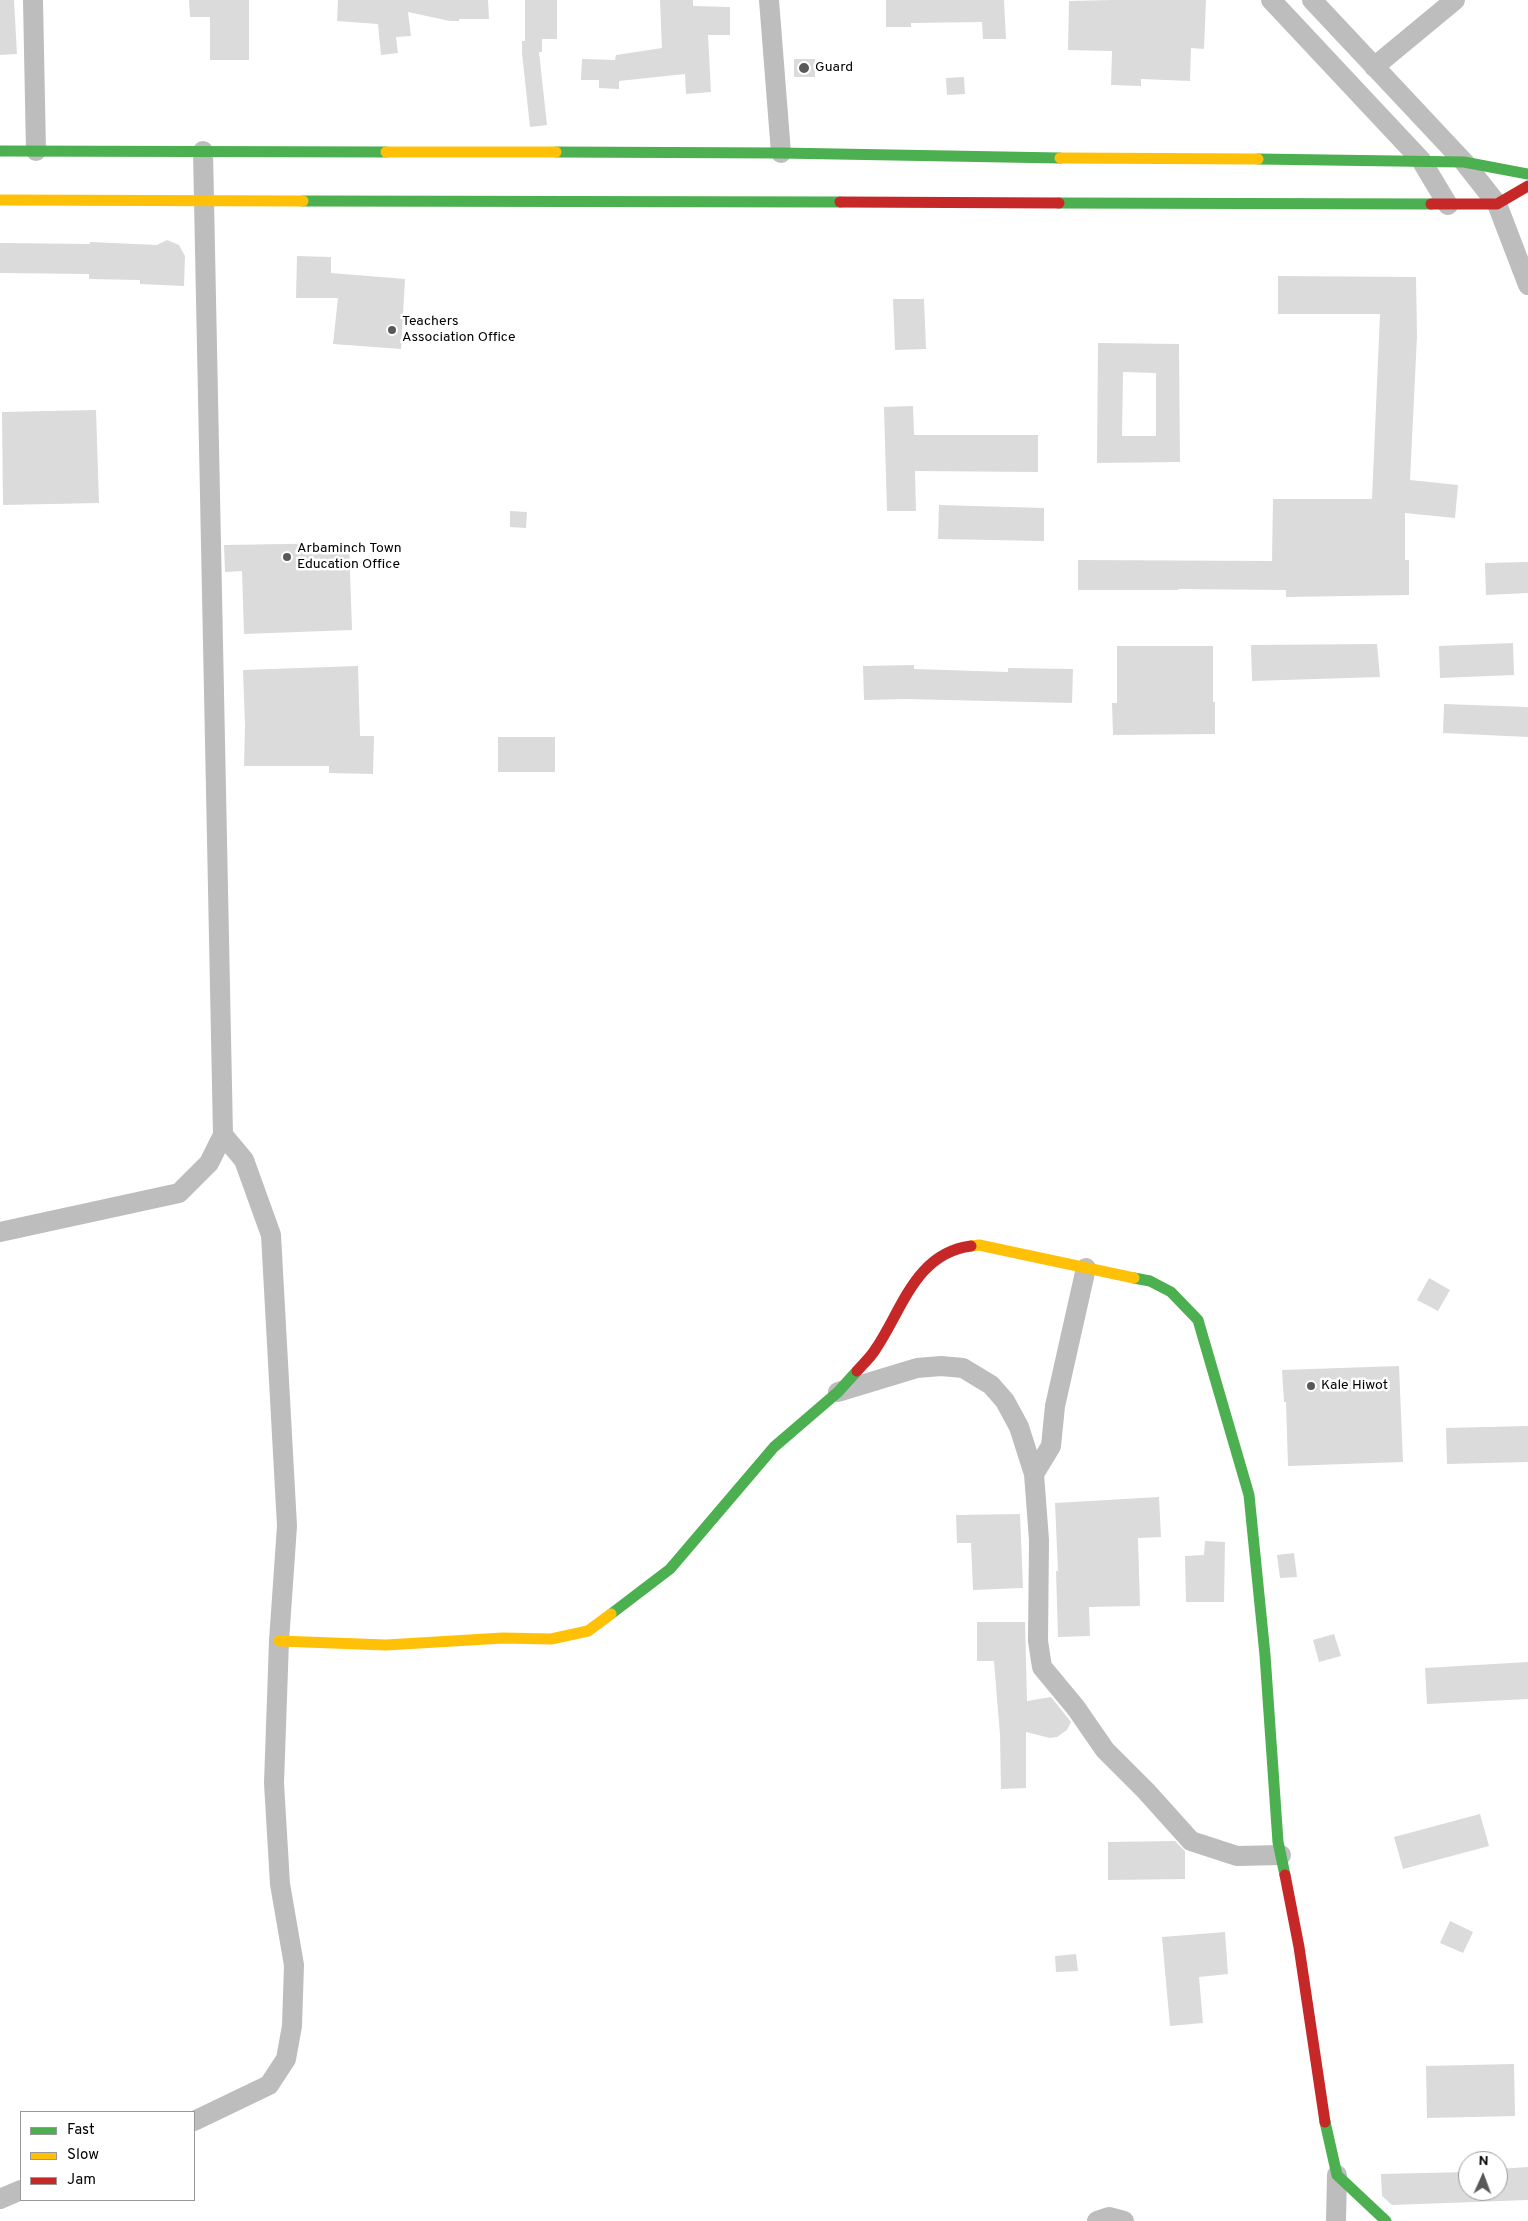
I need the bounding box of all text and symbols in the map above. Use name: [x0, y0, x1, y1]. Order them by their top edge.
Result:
place label: Guard: [815, 60, 853, 76]
marker: Guard: [797, 61, 811, 75]
place label: Teachers Association Office: [402, 314, 516, 347]
marker: Teachers Association Office: [386, 324, 398, 336]
place label: Arbaminch Town Education Office: [297, 541, 402, 574]
marker: Arbaminch Town Education Office: [281, 551, 293, 563]
place label: Kale Hiwot: [1321, 1378, 1388, 1394]
marker: Kale Hiwot: [1305, 1380, 1317, 1392]
legend: [20, 2111, 195, 2201]
text: Fast: [67, 2121, 95, 2140]
text: Slow: [67, 2146, 99, 2165]
north arrow: [1458, 2151, 1508, 2201]
text: N: [1478, 2153, 1489, 2170]
text: Jam: [67, 2171, 96, 2190]

